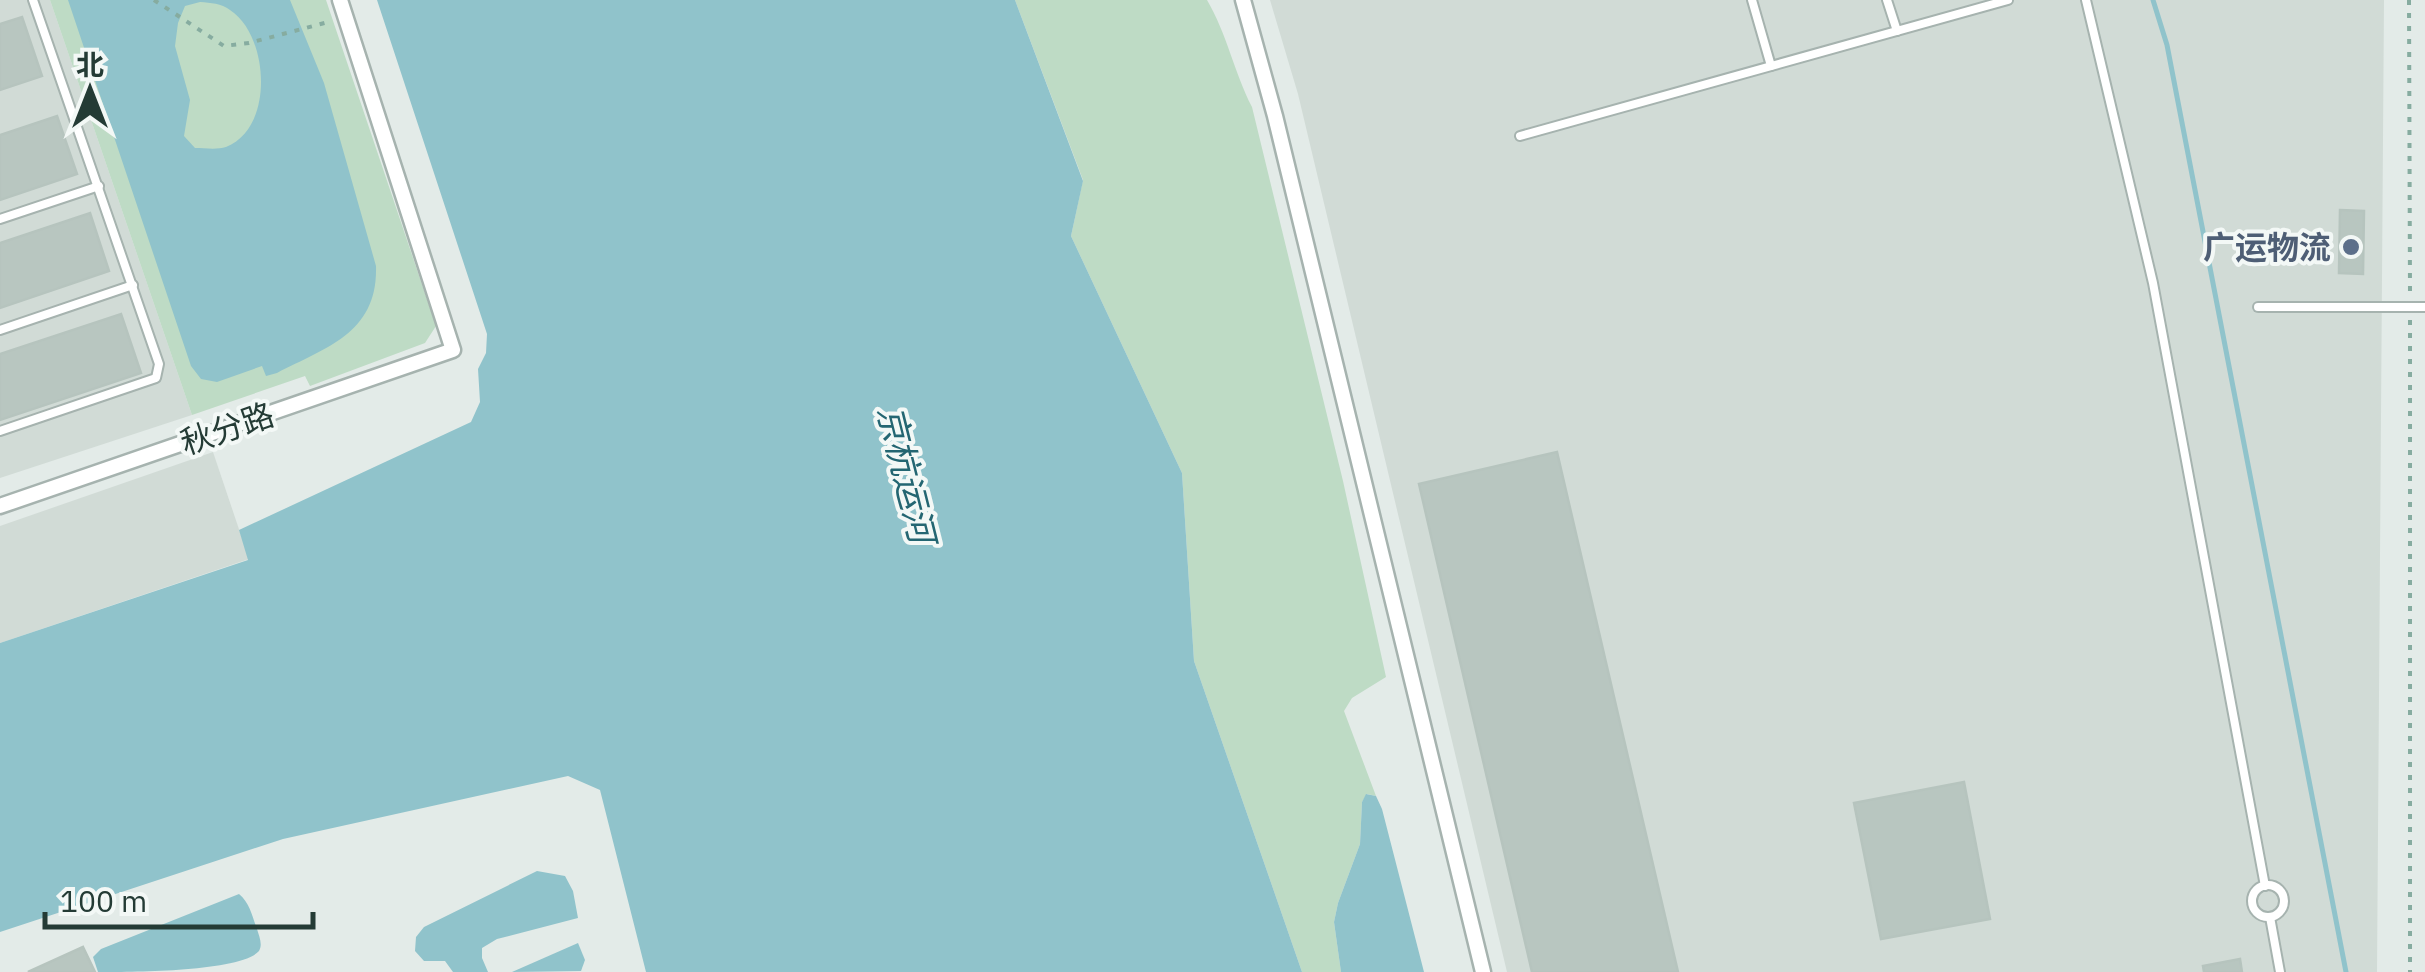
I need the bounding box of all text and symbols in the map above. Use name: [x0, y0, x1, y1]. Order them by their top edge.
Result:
north arrow: [40, 40, 140, 140]
text: 北: [76, 46, 104, 83]
place label: 广运物流: [2203, 226, 2331, 268]
marker: 广运物流: [2340, 236, 2362, 258]
street label: 秋分路: [175, 393, 279, 463]
water label: 京杭运河: [868, 401, 948, 553]
scale bar: [45, 867, 312, 929]
text: 100 m: [60, 881, 147, 920]

